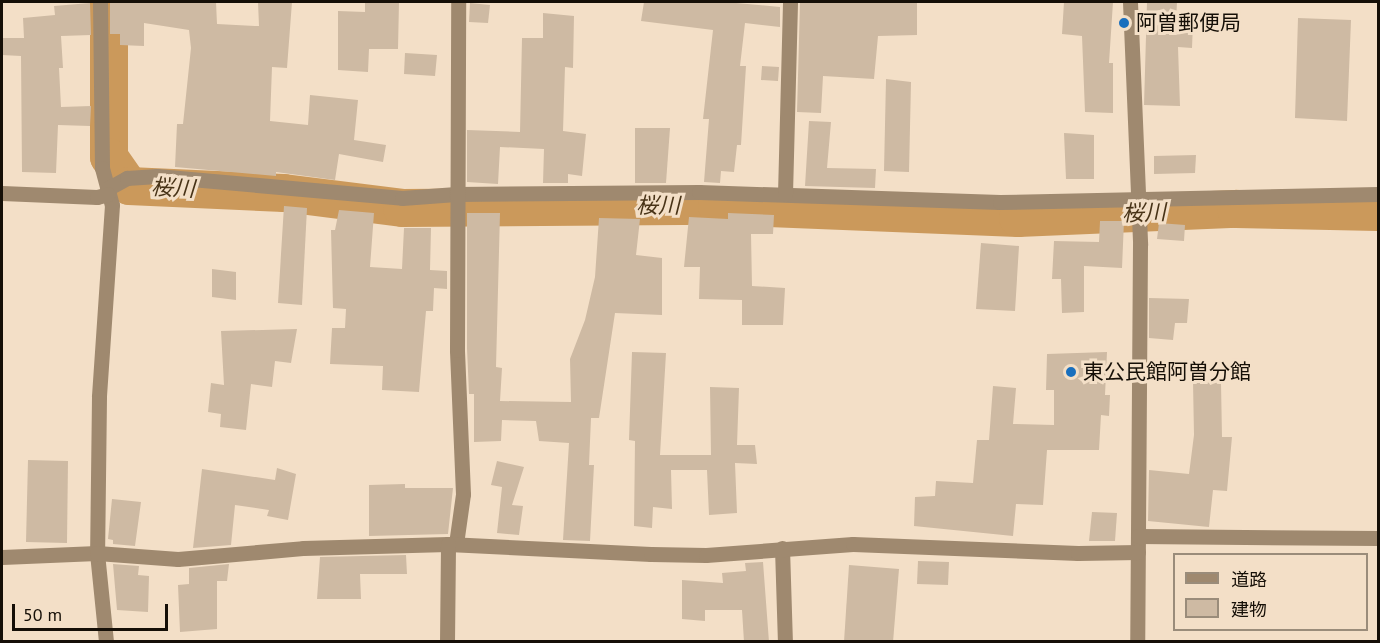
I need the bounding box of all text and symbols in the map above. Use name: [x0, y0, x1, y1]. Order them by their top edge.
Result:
place label: 阿曽郵便局: [1136, 10, 1241, 36]
marker: 阿曽郵便局: [1117, 16, 1131, 30]
water label: 桜川: [150, 174, 196, 202]
water label: 桜川: [636, 193, 680, 219]
water label: 桜川: [1122, 199, 1166, 227]
place label: 東公民館阿曽分館: [1083, 359, 1251, 385]
marker: 東公民館阿曽分館: [1064, 365, 1078, 379]
legend: [1173, 553, 1368, 631]
text: 道路: [1231, 568, 1267, 591]
scale bar: [15, 592, 171, 630]
text: 建物: [1231, 598, 1267, 621]
text: 50 m: [23, 603, 62, 626]

